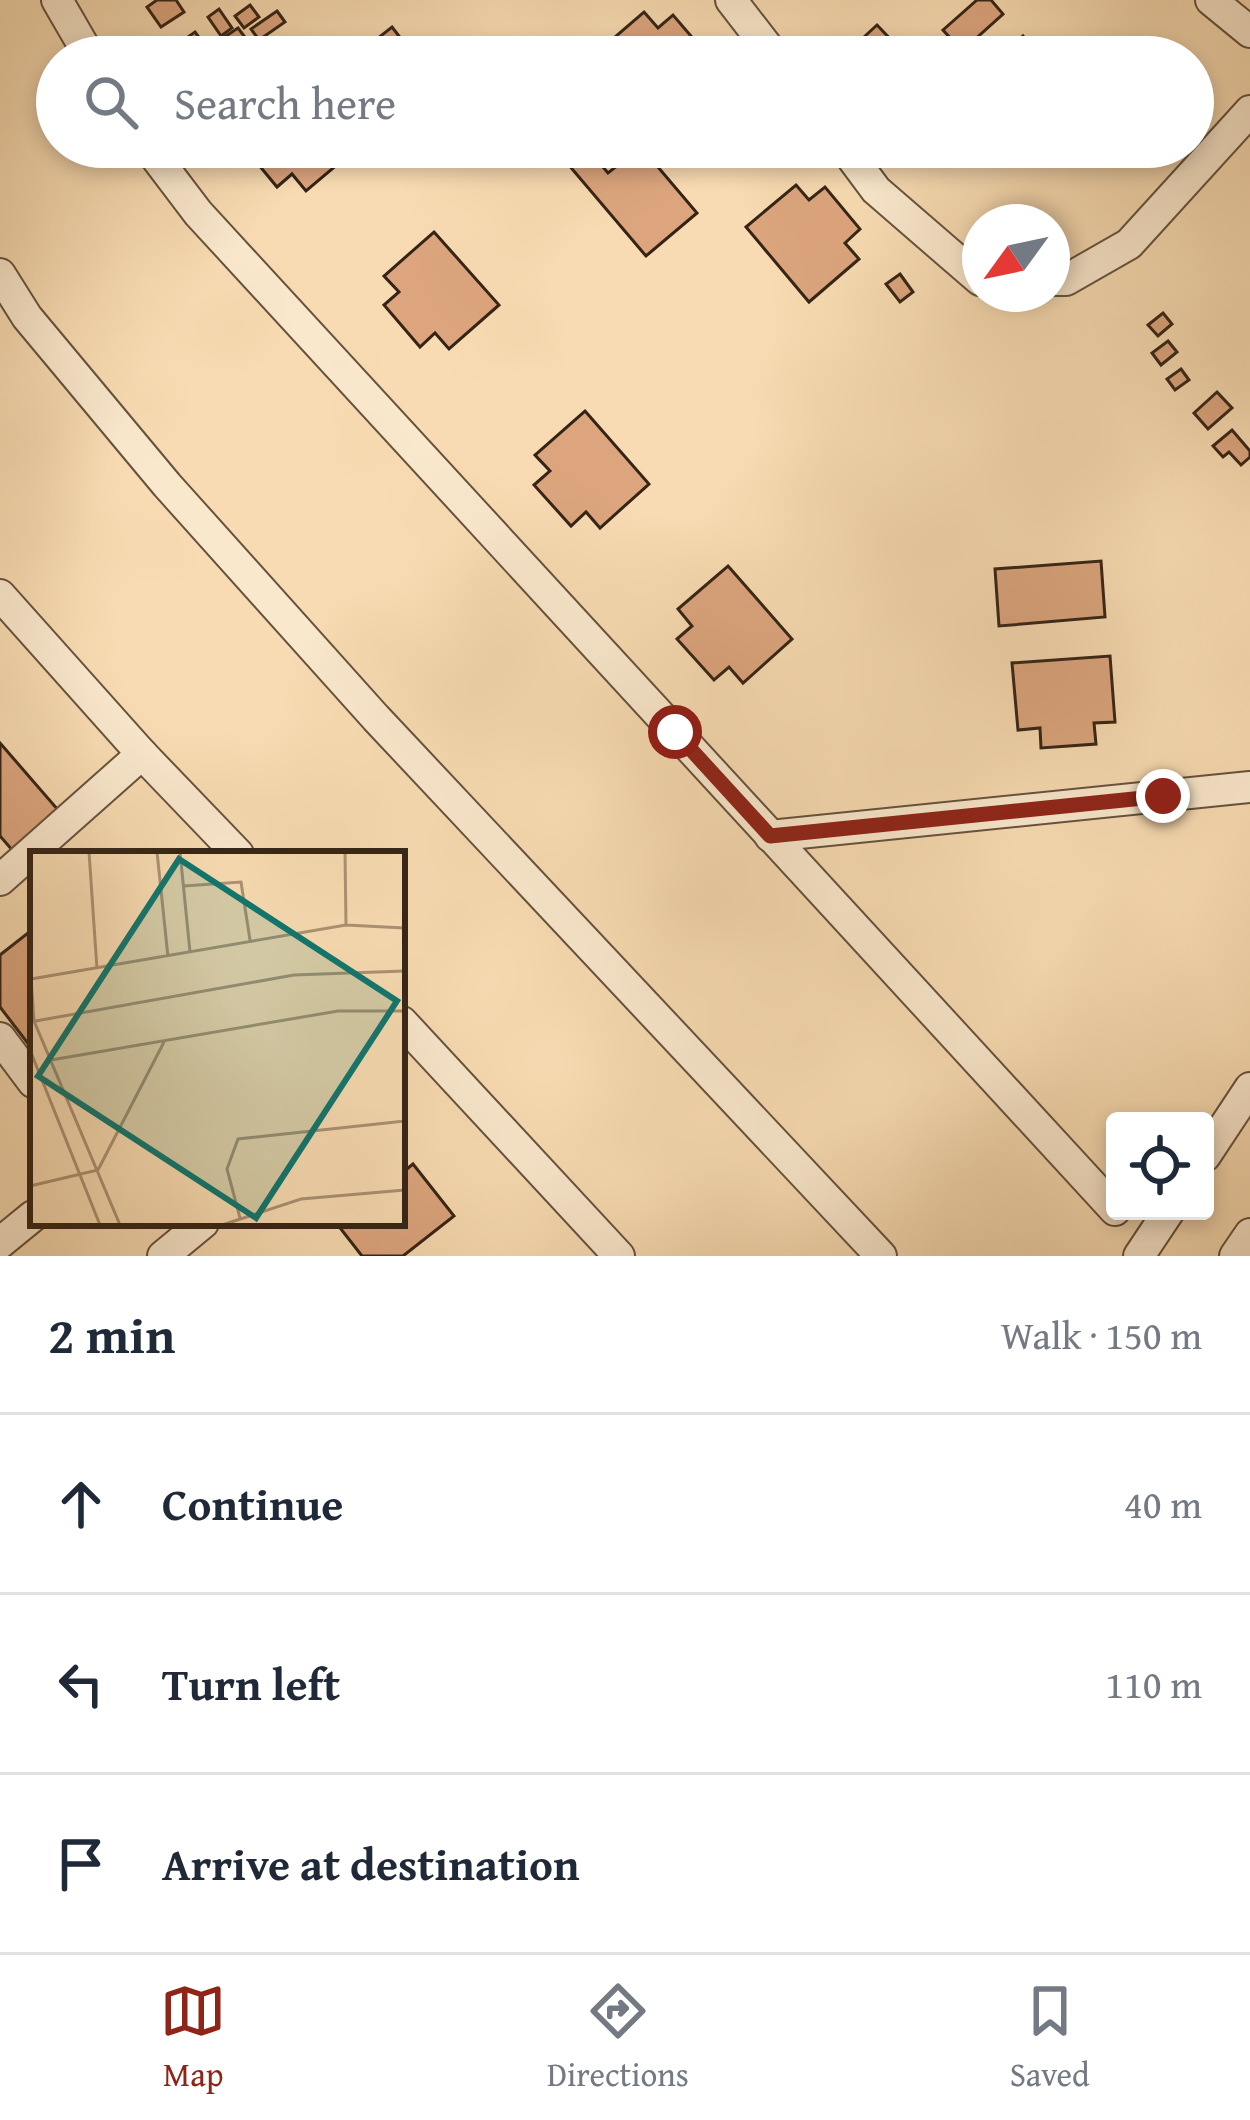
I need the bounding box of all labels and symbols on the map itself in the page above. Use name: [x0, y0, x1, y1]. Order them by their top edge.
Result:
north arrow: [962, 204, 1070, 312]
route start: [648, 705, 702, 759]
route end: [1136, 769, 1190, 823]
inset map: [30, 851, 405, 1226]

